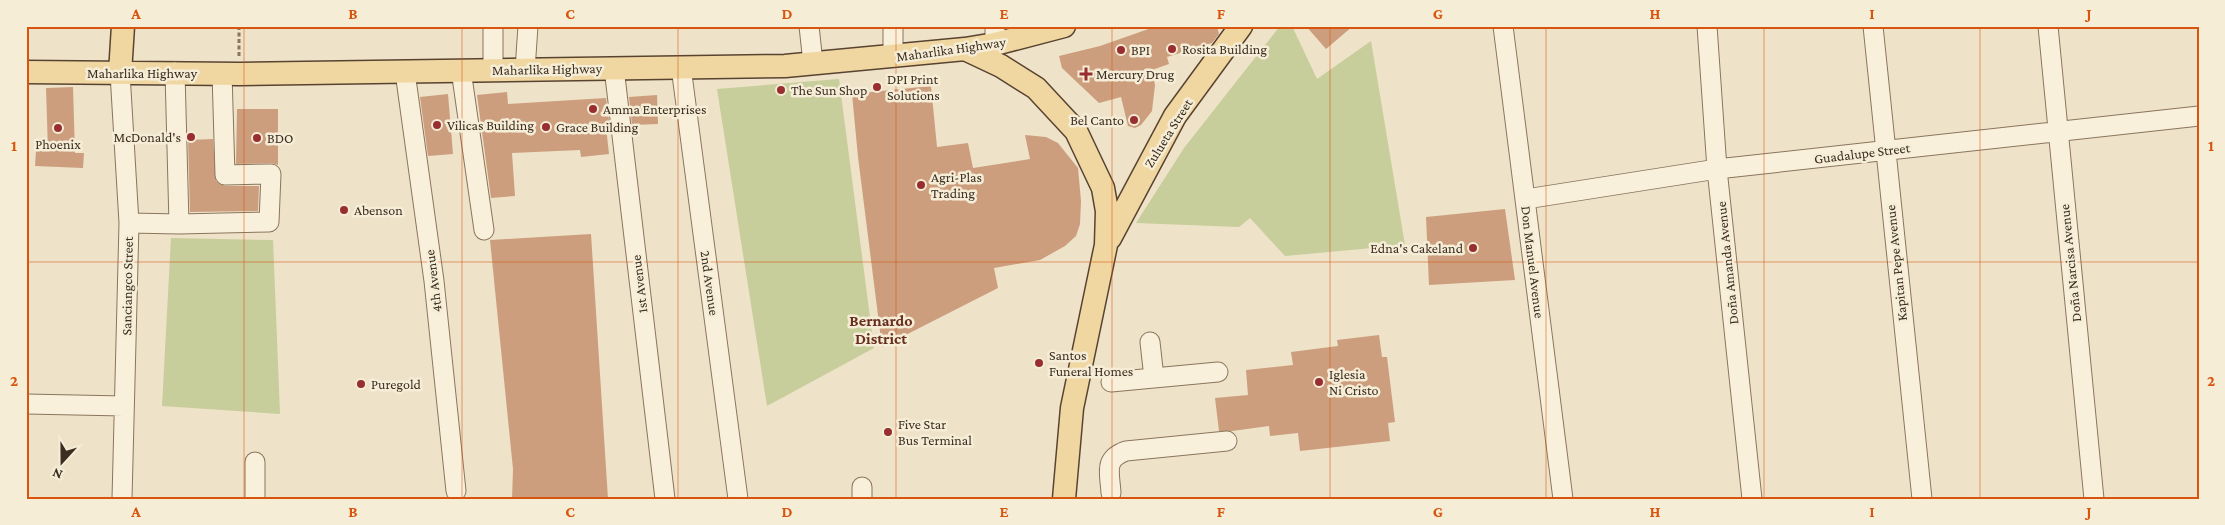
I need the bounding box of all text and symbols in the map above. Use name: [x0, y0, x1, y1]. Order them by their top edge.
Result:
text: A: [130, 5, 141, 22]
text: B: [348, 5, 358, 22]
text: C: [565, 5, 575, 22]
text: D: [781, 5, 793, 22]
text: E: [999, 5, 1009, 22]
text: F: [1217, 5, 1226, 22]
text: G: [1433, 5, 1443, 22]
text: H: [1650, 5, 1661, 22]
text: I: [1869, 5, 1875, 22]
text: J: [2084, 5, 2092, 22]
street label: Maharlika Highway: [895, 33, 1007, 65]
place label: Rosita Building: [1182, 41, 1267, 57]
place label: BPI: [1131, 42, 1150, 58]
marker: Rosita Building: [1166, 43, 1178, 55]
marker: BPI: [1115, 44, 1127, 56]
street label: Maharlika Highway: [492, 60, 603, 78]
street label: Maharlika Highway: [87, 65, 198, 81]
place label: Mercury Drug: [1096, 66, 1174, 82]
marker: Mercury Drug: [1080, 68, 1092, 80]
place label: DPI Print Solutions: [887, 71, 940, 103]
marker: DPI Print Solutions: [871, 81, 883, 93]
place label: The Sun Shop: [791, 82, 867, 98]
marker: The Sun Shop: [775, 84, 787, 96]
street label: Zulueta Street: [1140, 95, 1196, 170]
place label: Amma Enterprises: [603, 101, 706, 117]
marker: Amma Enterprises: [587, 103, 599, 115]
place label: Bel Canto: [1070, 112, 1124, 128]
marker: Bel Canto: [1128, 114, 1140, 126]
place label: Vilicas Building: [447, 117, 534, 133]
marker: Vilicas Building: [431, 119, 443, 131]
place label: Grace Building: [556, 119, 639, 135]
marker: Grace Building: [540, 121, 552, 133]
marker: Phoenix: [52, 122, 64, 134]
place label: McDonald's: [114, 129, 181, 145]
place label: BDO: [267, 130, 293, 146]
marker: McDonald's: [185, 131, 197, 143]
marker: BDO: [251, 132, 263, 144]
place label: Phoenix: [35, 136, 81, 152]
text: 1: [11, 137, 17, 154]
text: 1: [2208, 137, 2214, 154]
street label: Guadalupe Street: [1813, 139, 1911, 167]
place label: Agri-Plas Trading: [931, 169, 982, 201]
marker: Agri-Plas Trading: [915, 179, 927, 191]
street label: Doña Amanda Avenue: [1713, 201, 1741, 325]
place label: Abenson: [354, 202, 403, 218]
street label: Doña Narcisa Avenue: [2056, 203, 2084, 323]
marker: Abenson: [338, 204, 350, 216]
street label: Kapitan Pepe Avenue: [1882, 204, 1910, 322]
street label: Don Manuel Avenue: [1518, 205, 1548, 319]
street label: Sanciangco Street: [118, 236, 136, 336]
place label: Edna's Cakeland: [1370, 240, 1464, 256]
marker: Edna's Cakeland: [1467, 242, 1479, 254]
street label: 4th Avenue: [421, 249, 445, 313]
street label: 2nd Avenue: [698, 249, 722, 317]
street label: 1st Avenue: [627, 254, 651, 314]
district label: Bernardo District: [849, 312, 913, 347]
place label: Santos Funeral Homes: [1049, 347, 1133, 379]
marker: Santos Funeral Homes: [1033, 357, 1045, 369]
place label: Iglesia Ni Cristo: [1329, 366, 1378, 398]
text: 2: [10, 372, 18, 389]
text: 2: [2207, 372, 2215, 389]
place label: Puregold: [371, 376, 422, 392]
marker: Iglesia Ni Cristo: [1313, 376, 1325, 388]
marker: Puregold: [355, 378, 367, 390]
place label: Five Star Bus Terminal: [898, 416, 972, 448]
marker: Five Star Bus Terminal: [882, 426, 894, 438]
north arrow: [38, 438, 88, 488]
text: N: [50, 465, 65, 483]
text: A: [130, 503, 141, 520]
text: B: [348, 503, 358, 520]
text: C: [565, 503, 575, 520]
text: D: [781, 503, 793, 520]
text: E: [999, 503, 1009, 520]
text: F: [1217, 503, 1226, 520]
text: G: [1433, 503, 1443, 520]
text: H: [1650, 503, 1661, 520]
text: I: [1869, 503, 1875, 520]
text: J: [2084, 503, 2092, 520]

